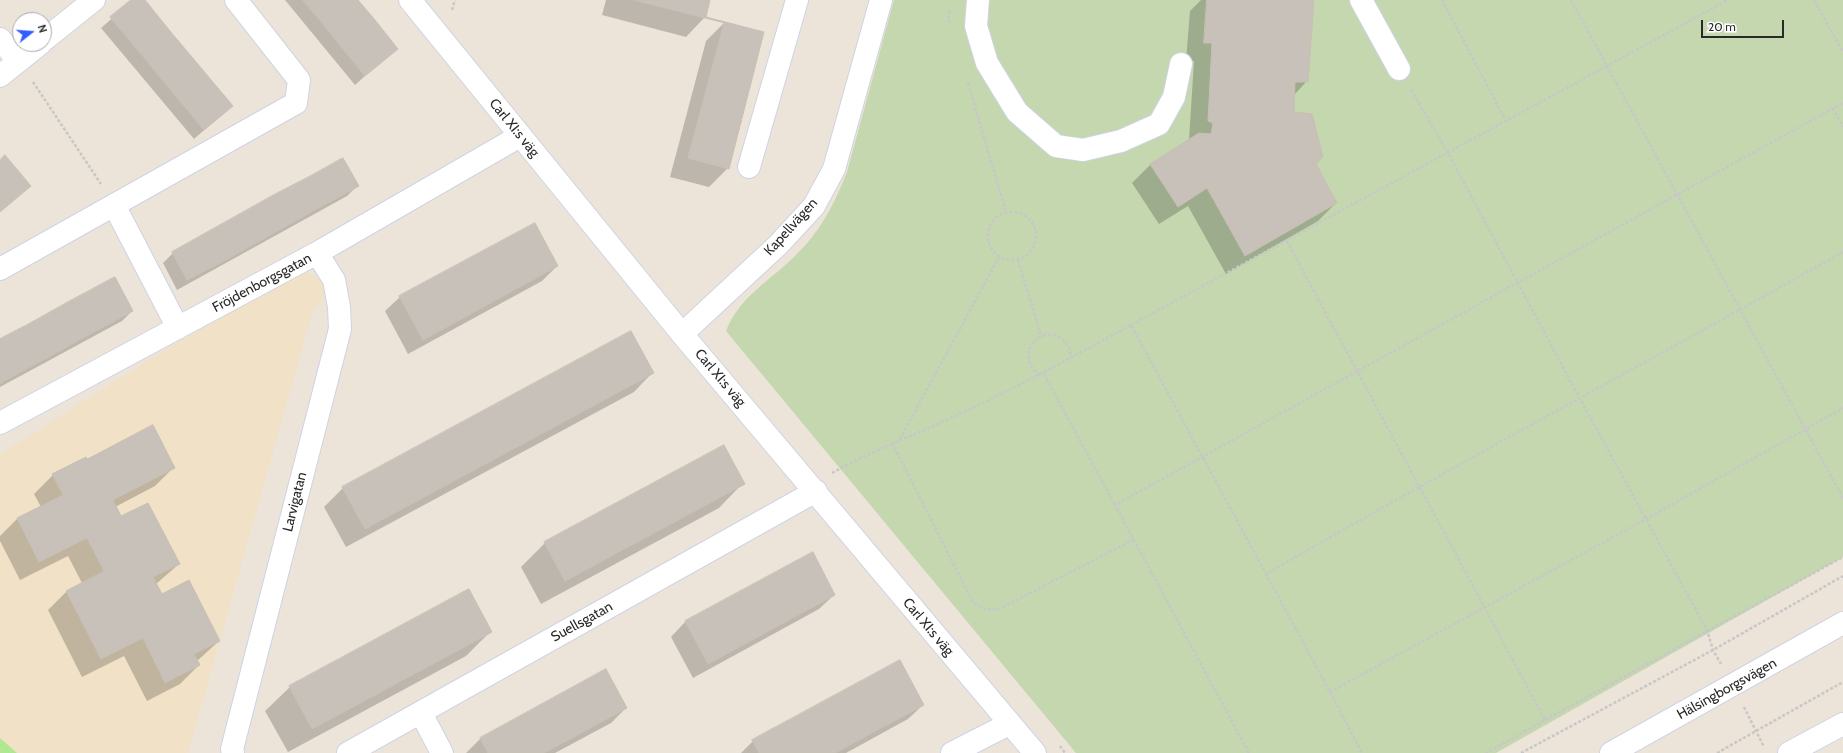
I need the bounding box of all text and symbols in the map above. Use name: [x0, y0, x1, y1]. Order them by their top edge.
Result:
north arrow: [12, 12, 52, 52]
scale bar: [1703, 12, 1786, 38]
text: 20 m: [1708, 19, 1736, 34]
text: N: [35, 23, 50, 35]
street label: Carl XI:s väg: [485, 95, 543, 161]
street label: Kapellvägen: [761, 195, 821, 259]
street label: Fröjdenborgsgatan: [210, 250, 314, 316]
street label: Carl XI:s väg: [691, 346, 749, 410]
street label: Larvigatan: [279, 470, 311, 534]
street label: Carl XI:s väg: [899, 595, 957, 659]
street label: Suellsgatan: [548, 598, 616, 646]
street label: Hälsingborgsvägen: [1674, 655, 1780, 723]

